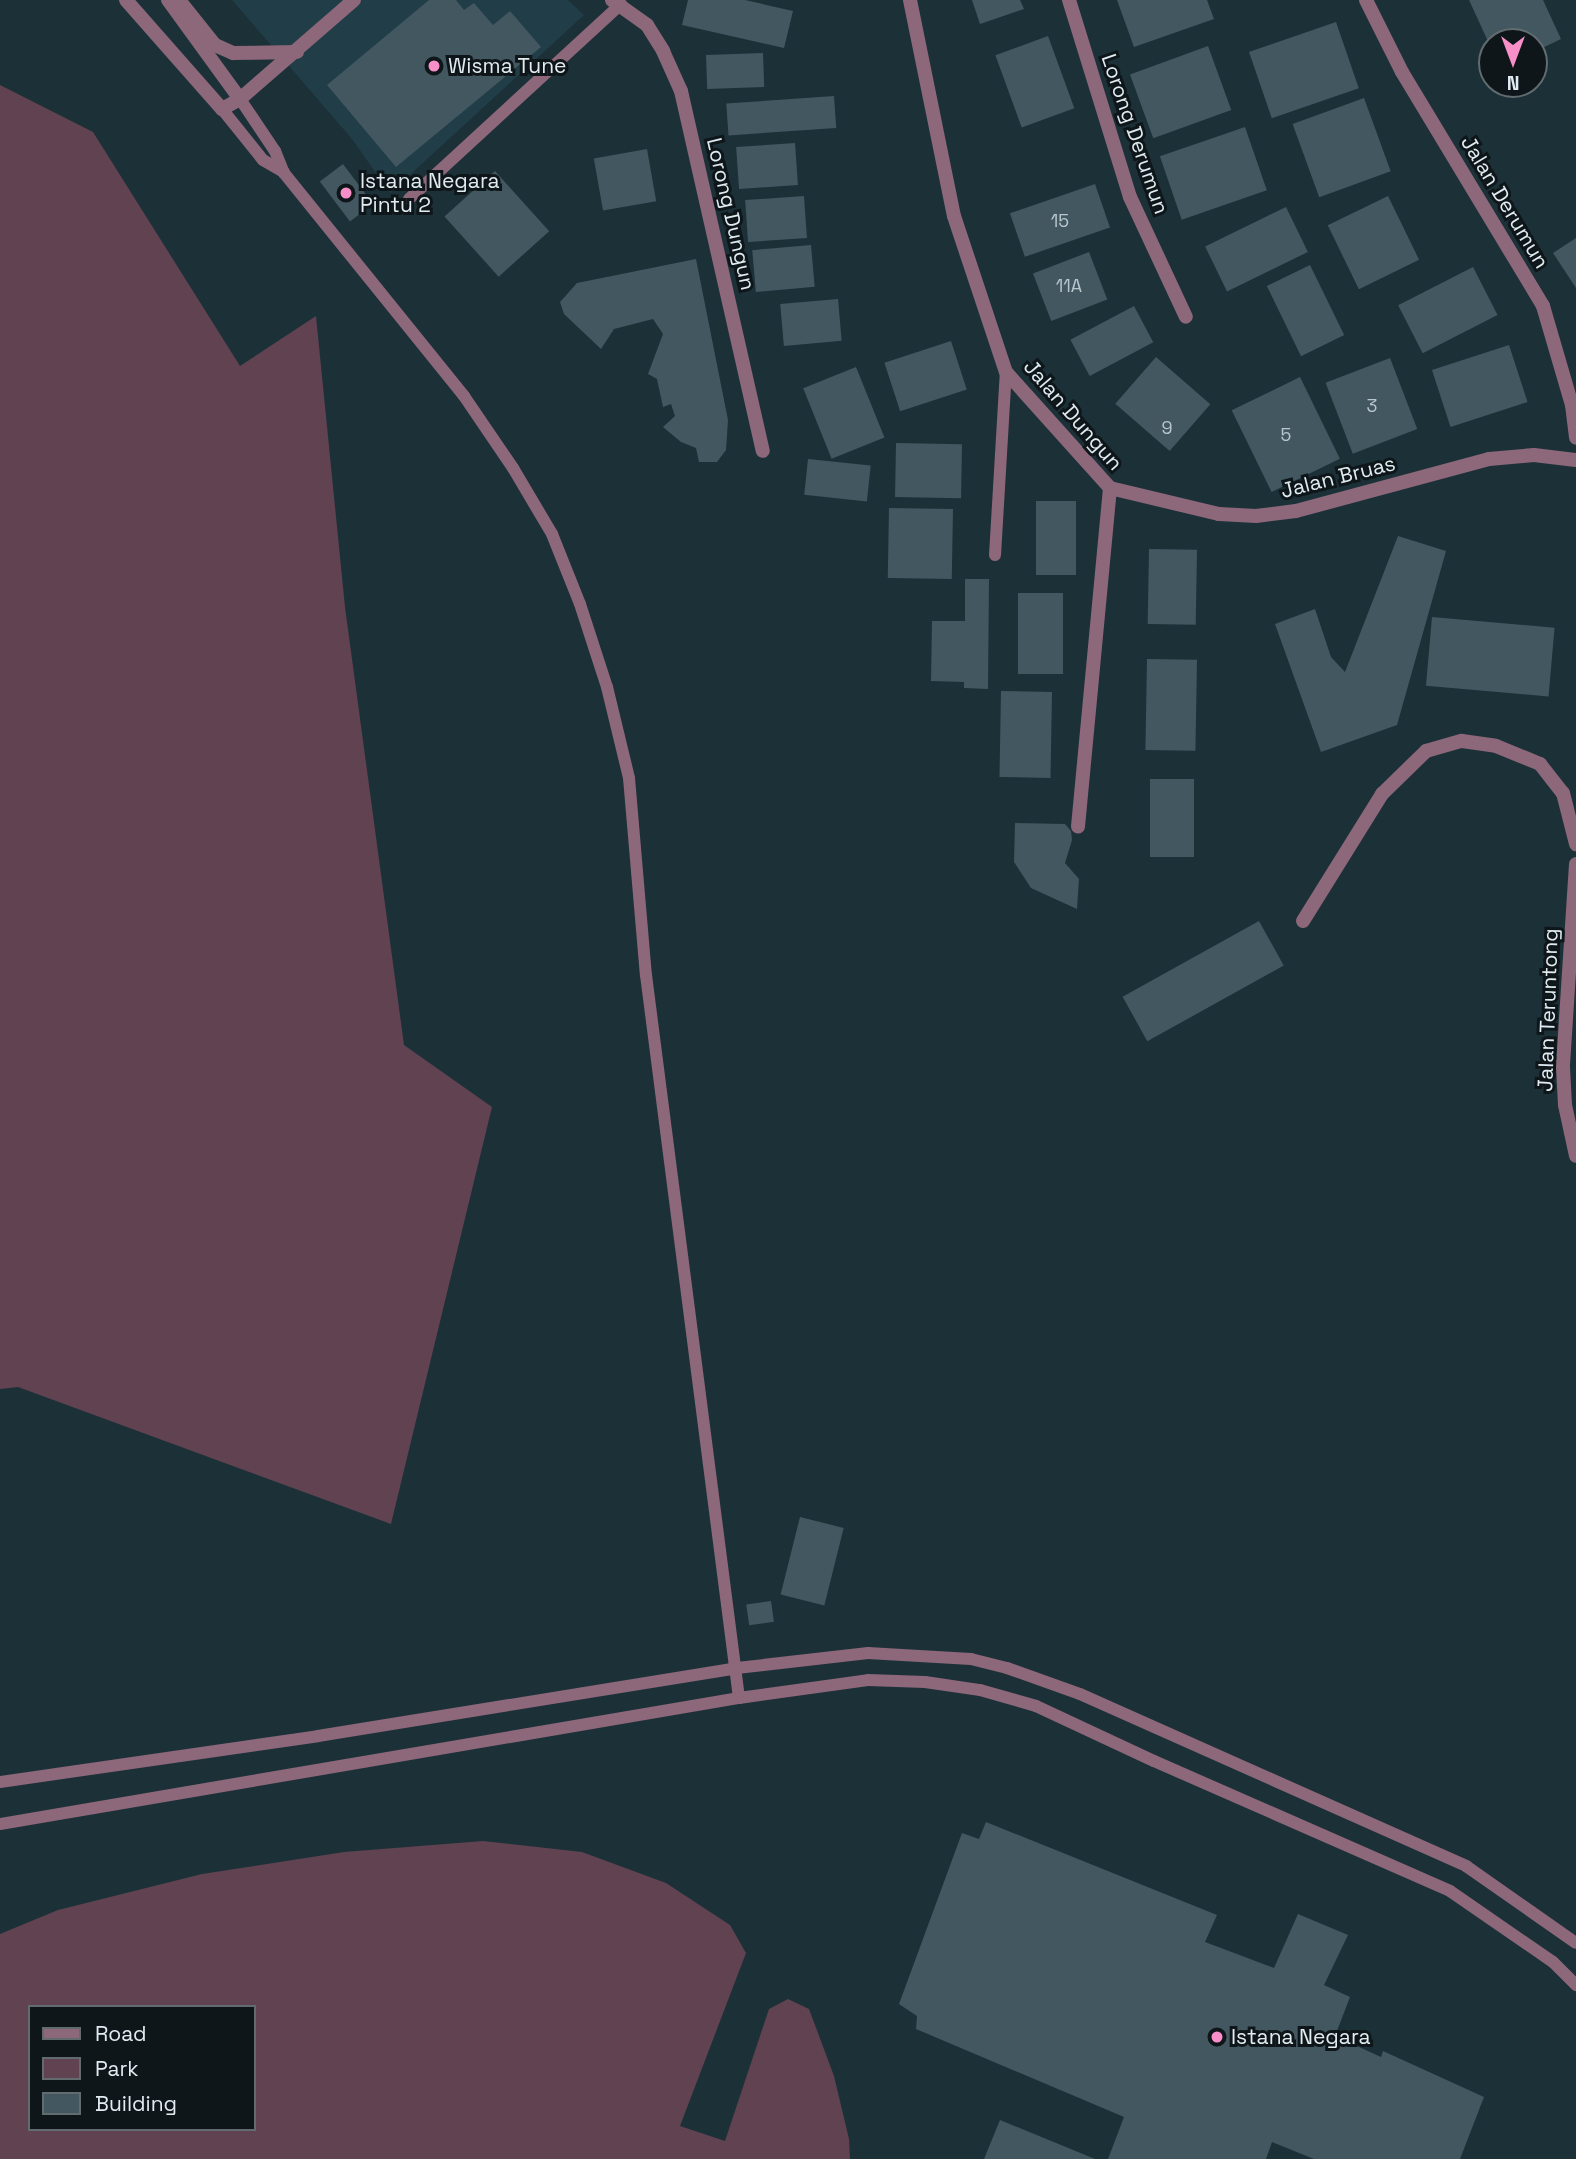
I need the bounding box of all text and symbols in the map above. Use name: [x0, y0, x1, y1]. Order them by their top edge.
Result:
north arrow: [1478, 28, 1548, 98]
street label: Lorong Derumun: [1096, 51, 1174, 217]
place label: Wisma Tune: [448, 53, 567, 79]
marker: Wisma Tune: [426, 58, 442, 74]
text: N: [1507, 70, 1519, 95]
street label: Jalan Derumun: [1456, 131, 1554, 273]
street label: Lorong Dungun: [701, 135, 761, 293]
place label: Istana Negara Pintu 2: [360, 168, 500, 218]
marker: Istana Negara Pintu 2: [338, 185, 354, 201]
house number: 15: [1051, 210, 1069, 232]
house number: 11A: [1056, 275, 1082, 297]
street label: Jalan Dungun: [1018, 355, 1128, 475]
house number: 3: [1367, 395, 1377, 417]
house number: 9: [1161, 417, 1173, 439]
house number: 5: [1281, 424, 1291, 446]
street label: Jalan Bruas: [1278, 451, 1398, 503]
street label: Jalan Teruntong: [1533, 928, 1563, 1092]
legend: [28, 2005, 256, 2131]
text: Road: [95, 2020, 147, 2047]
place label: Istana Negara: [1231, 2024, 1371, 2050]
marker: Istana Negara: [1209, 2029, 1225, 2045]
text: Park: [95, 2055, 139, 2082]
text: Building: [95, 2090, 177, 2117]

